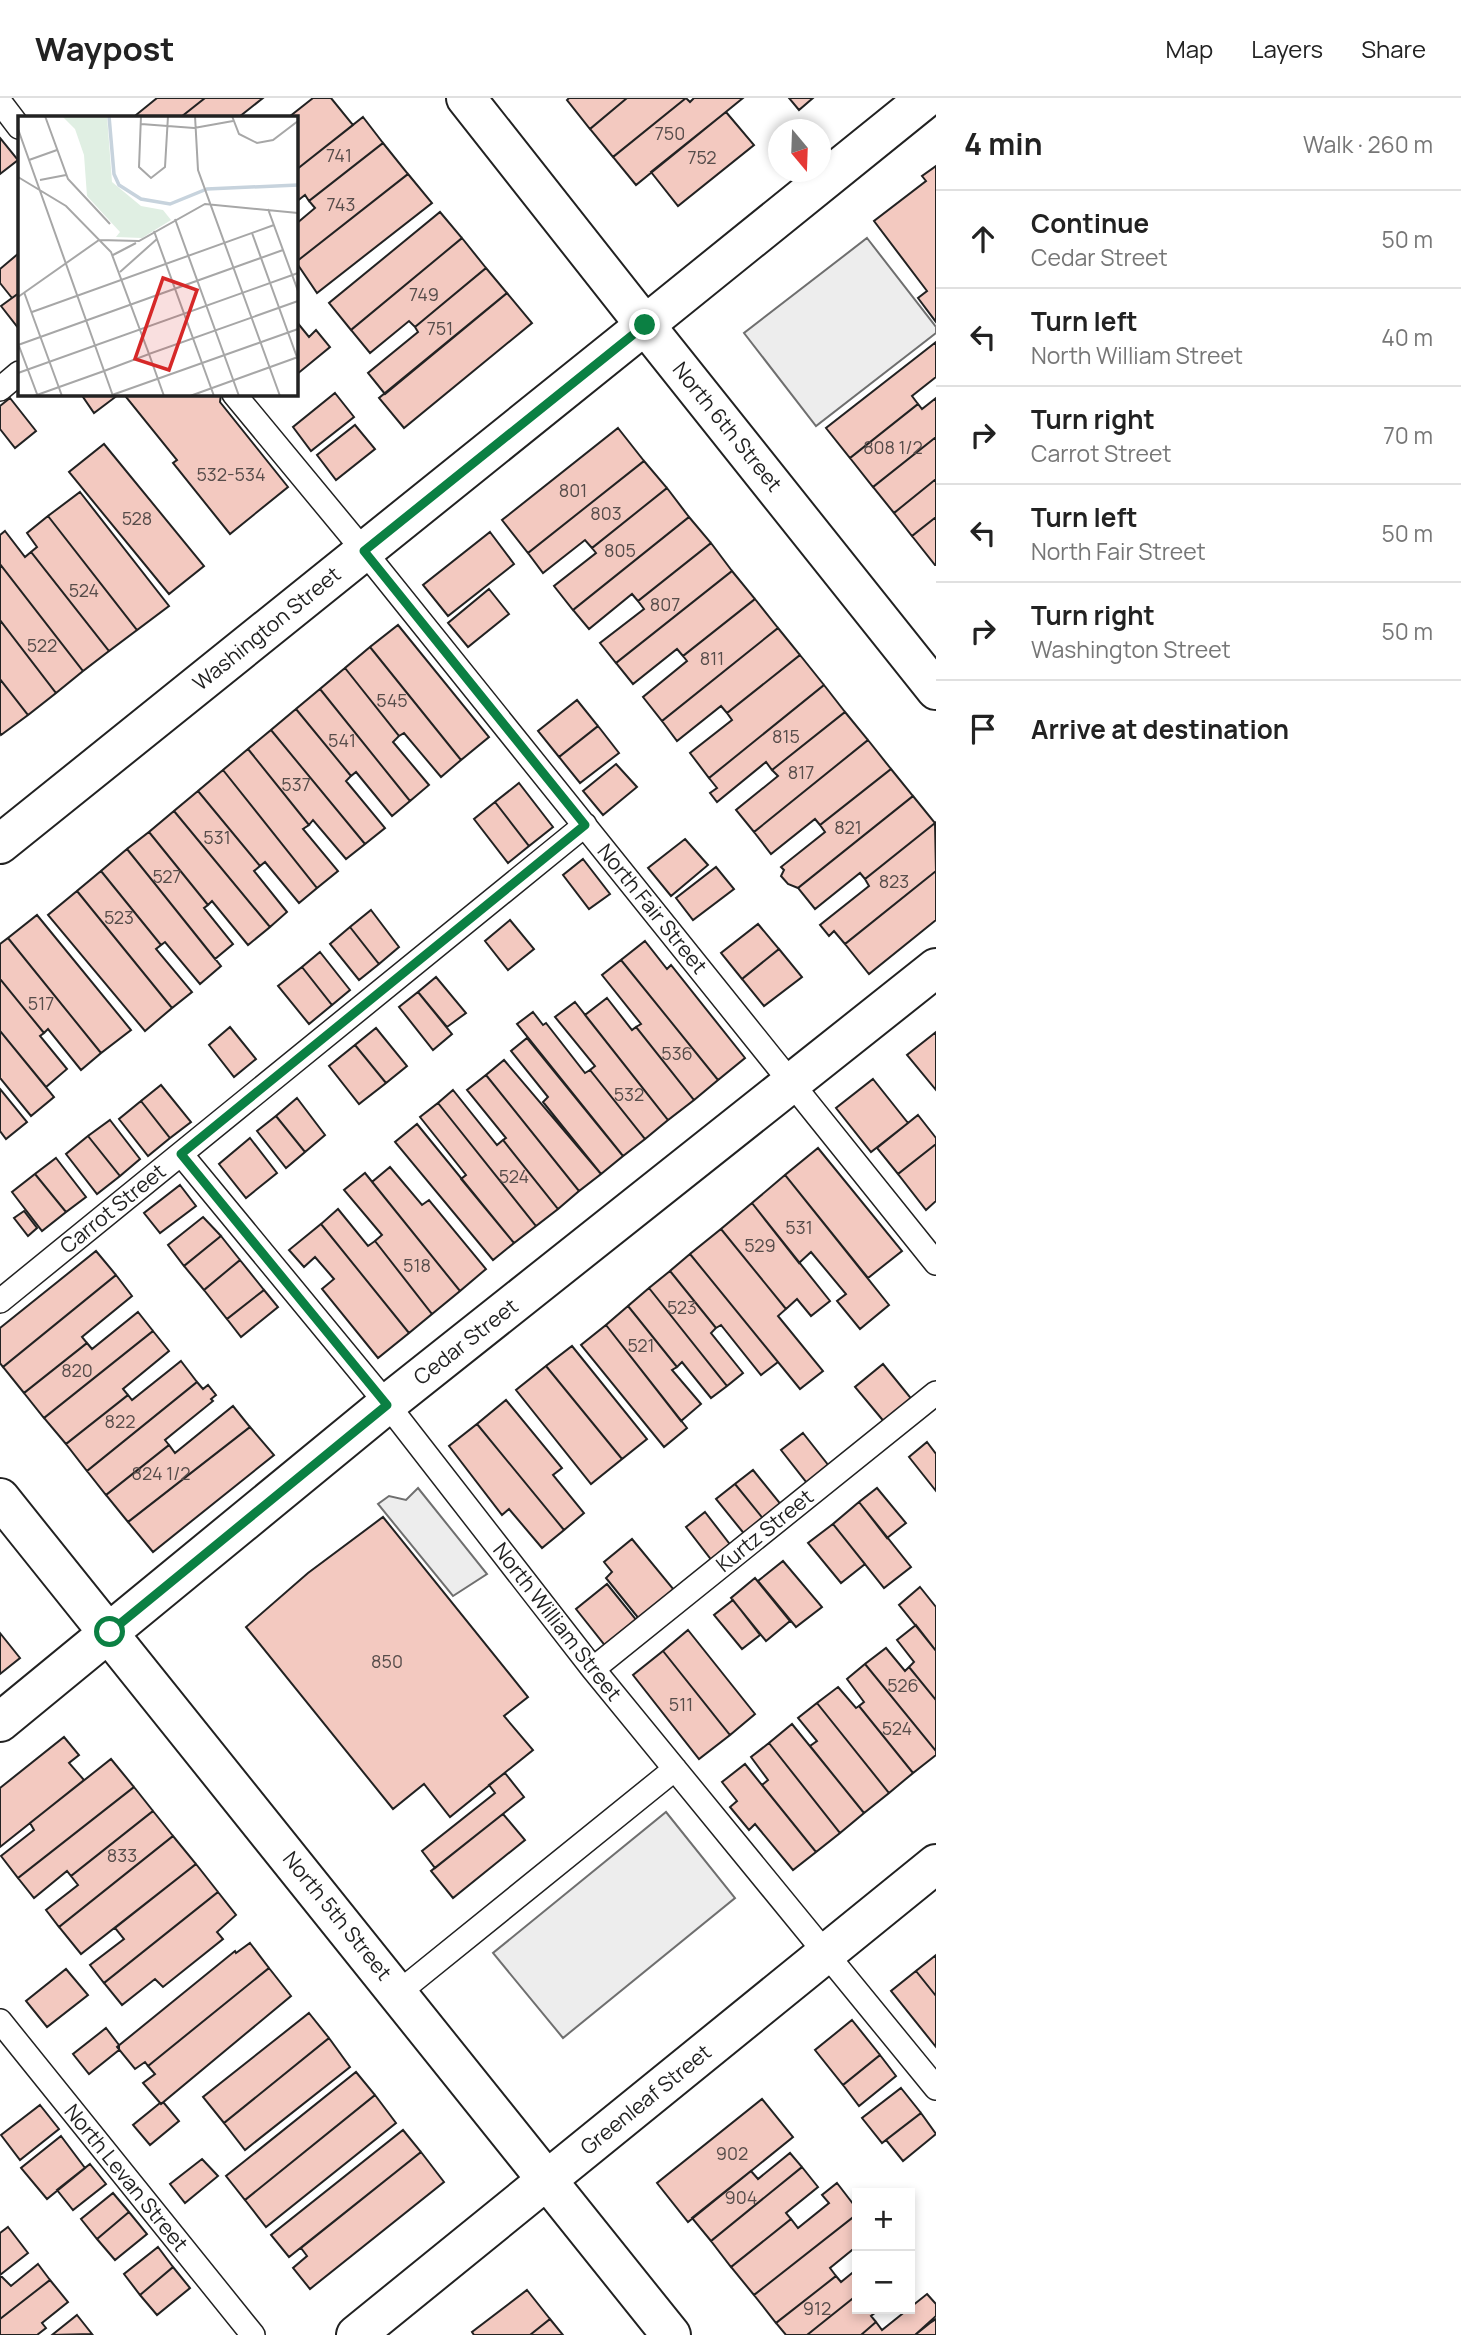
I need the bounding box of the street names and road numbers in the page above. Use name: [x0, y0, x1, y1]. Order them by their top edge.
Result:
street label: North 6th Street: [667, 356, 789, 497]
street label: Washington Street: [187, 560, 346, 697]
street label: North Fair Street: [592, 838, 714, 979]
street label: Carrot Street: [54, 1157, 171, 1259]
street label: Cedar Street: [408, 1292, 523, 1391]
street label: Kurtz Street: [710, 1482, 819, 1578]
street label: North William Street: [487, 1536, 628, 1706]
street label: North 5th Street: [277, 1845, 398, 1986]
street label: Greenleaf Street: [574, 2038, 717, 2161]
street label: North Levan Street: [59, 2098, 195, 2257]

